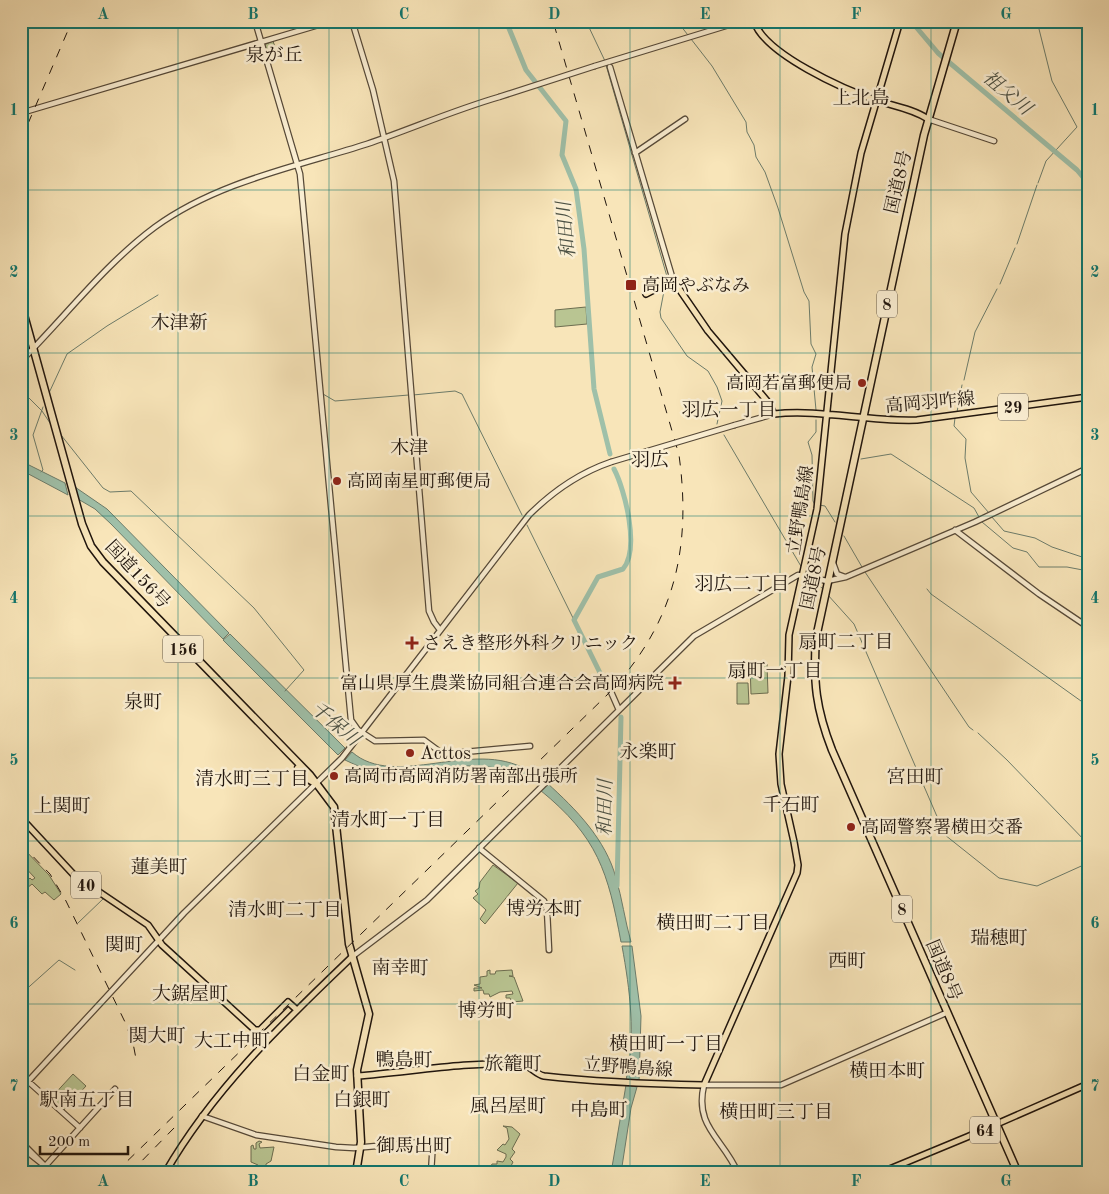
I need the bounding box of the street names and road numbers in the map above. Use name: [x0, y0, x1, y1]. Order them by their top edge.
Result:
street label: 国道8号: [881, 148, 915, 216]
road number: 8: [877, 290, 897, 318]
street label: 高岡羽咋線: [884, 388, 976, 416]
road number: 29: [998, 394, 1028, 421]
street label: 立野鴨島線: [783, 464, 817, 556]
street label: 国道156号: [102, 536, 174, 612]
street label: 国道8号: [797, 544, 829, 612]
road number: 156: [163, 636, 203, 662]
road number: 40: [71, 872, 101, 898]
road number: 8: [892, 896, 912, 922]
street label: 国道8号: [922, 936, 966, 1004]
street label: 立野鴨島線: [582, 1054, 674, 1080]
road number: 64: [970, 1116, 1000, 1144]

